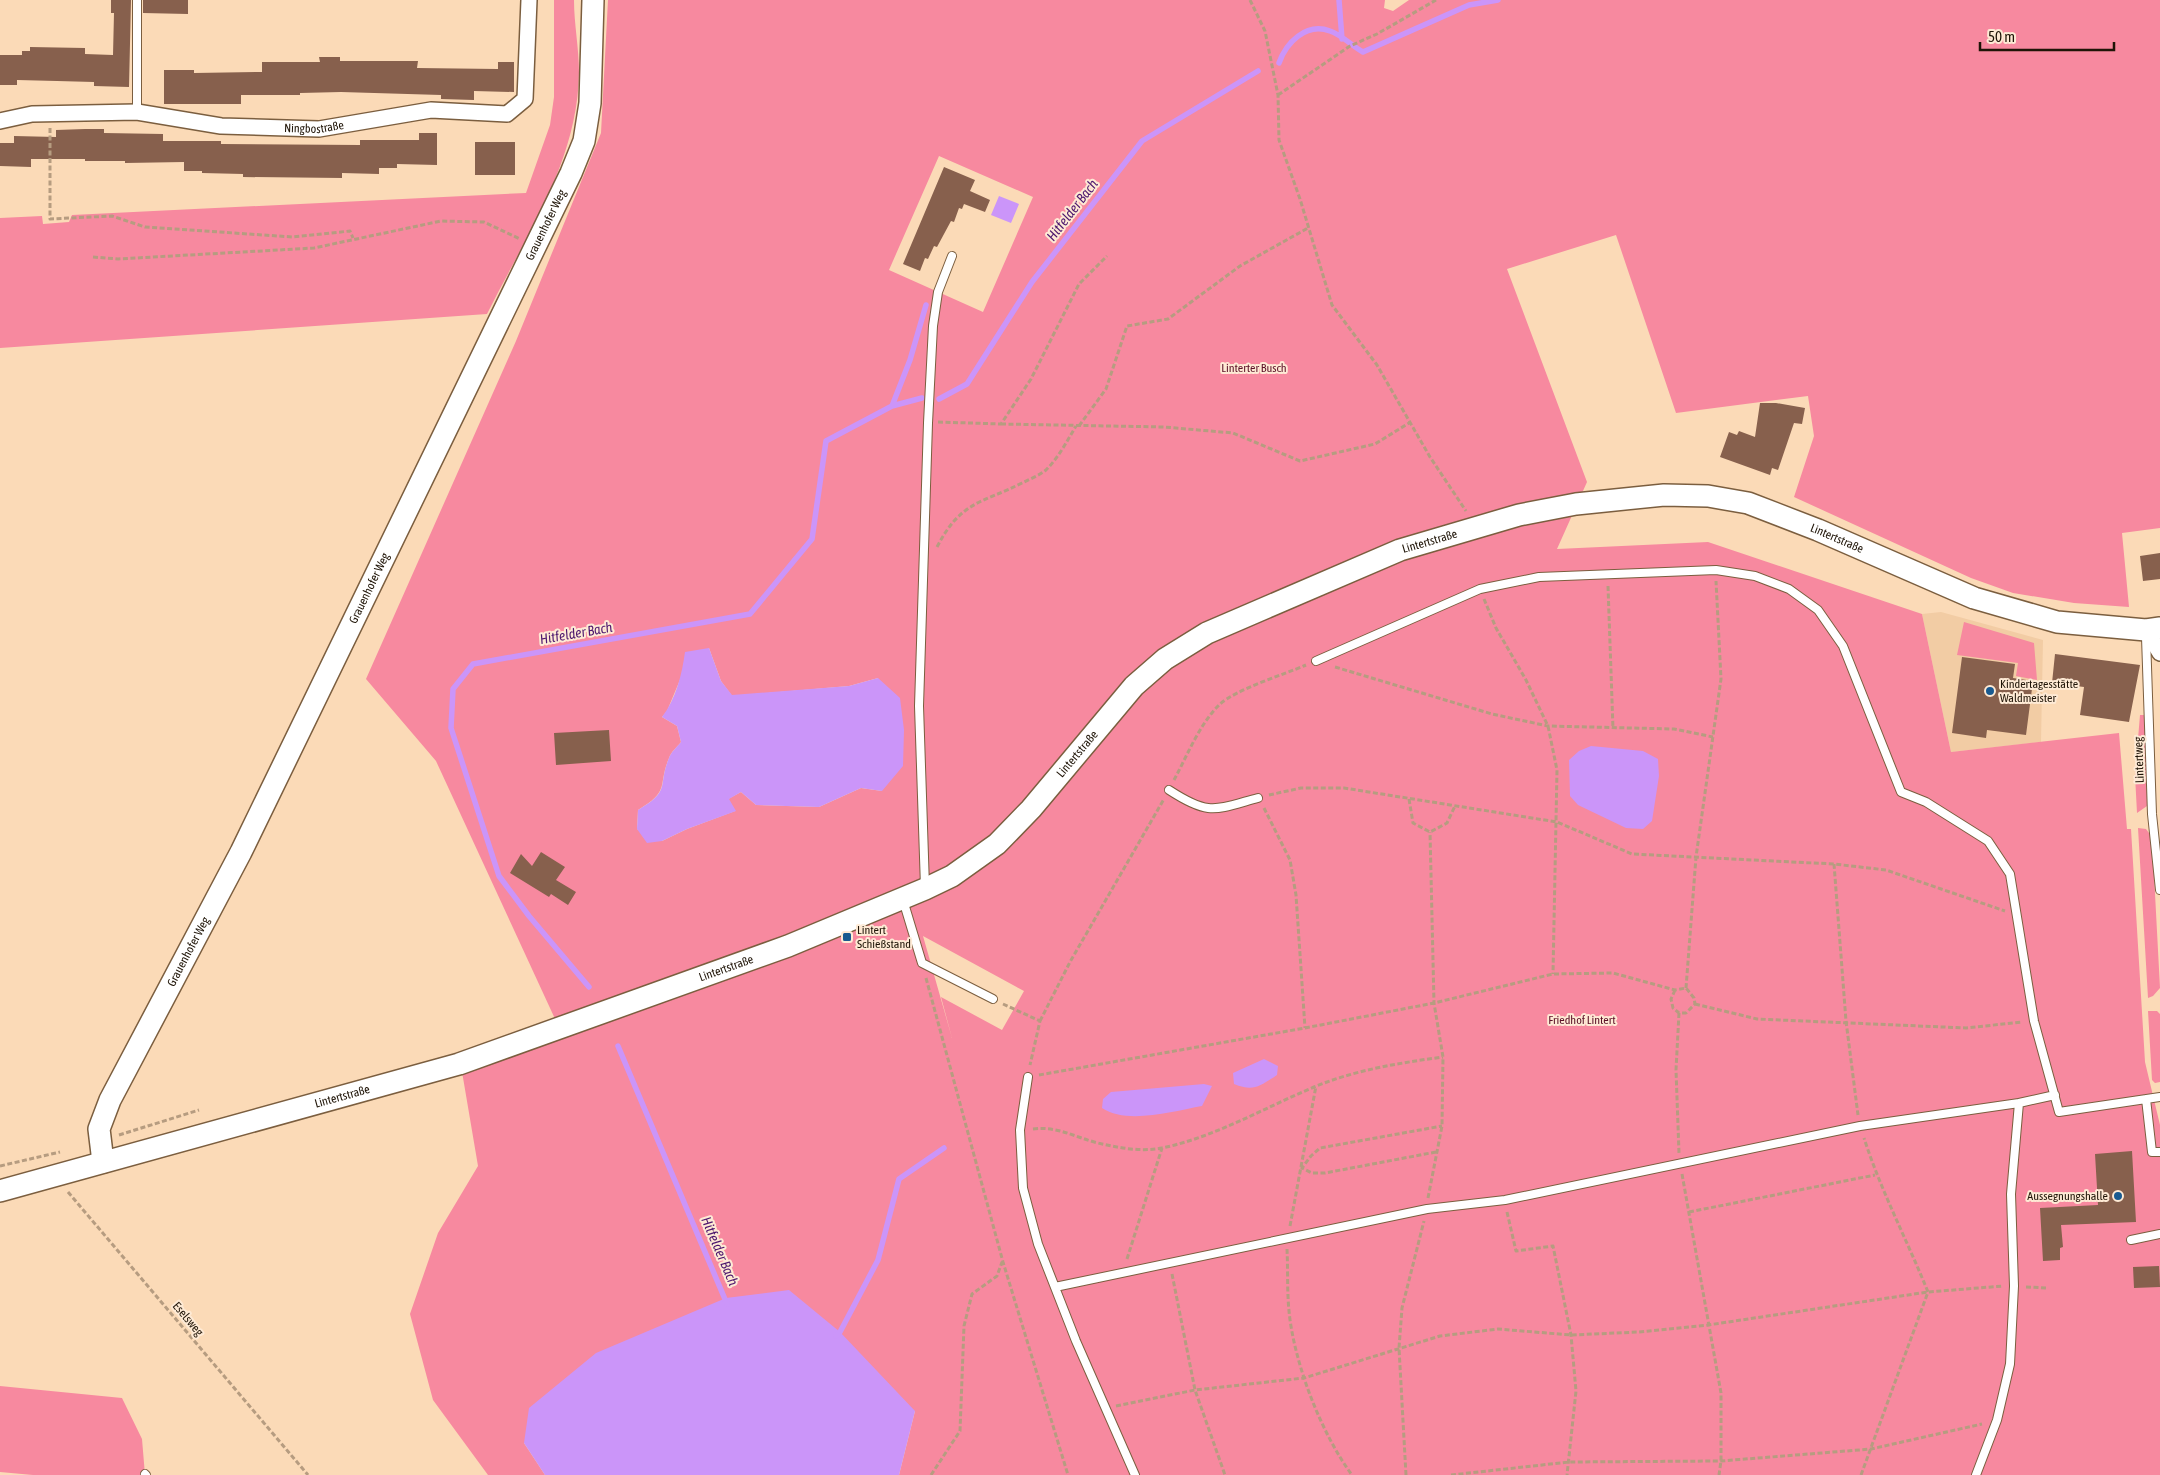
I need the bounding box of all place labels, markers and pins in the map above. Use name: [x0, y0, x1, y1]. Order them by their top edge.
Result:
place label: Kindertagesstätte Waldmeister: [2000, 677, 2078, 705]
marker: Kindertagesstätte Waldmeister: [1984, 685, 1996, 697]
place label: Lintert Schießstand: [857, 923, 911, 951]
marker: Lintert Schießstand: [841, 931, 853, 943]
place label: Aussegnungshalle: [2027, 1189, 2108, 1203]
marker: Aussegnungshalle: [2112, 1190, 2124, 1202]

